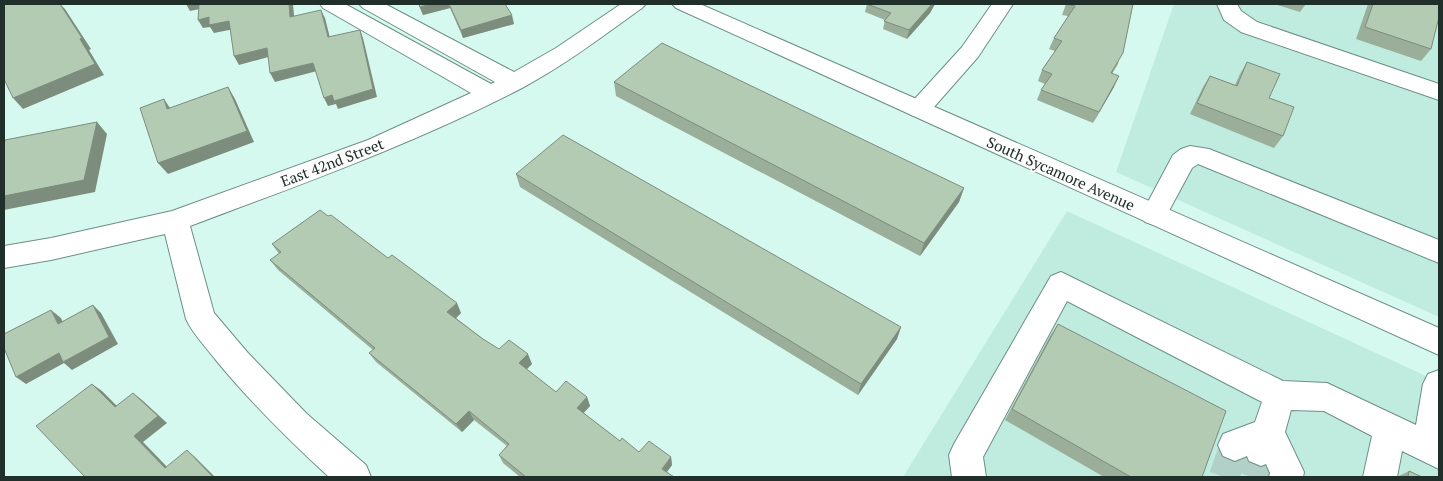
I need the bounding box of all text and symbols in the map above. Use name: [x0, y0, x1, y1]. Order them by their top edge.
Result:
street label: South Sycamore Avenue: [984, 131, 1138, 215]
street label: East 42nd Street: [278, 133, 387, 191]

